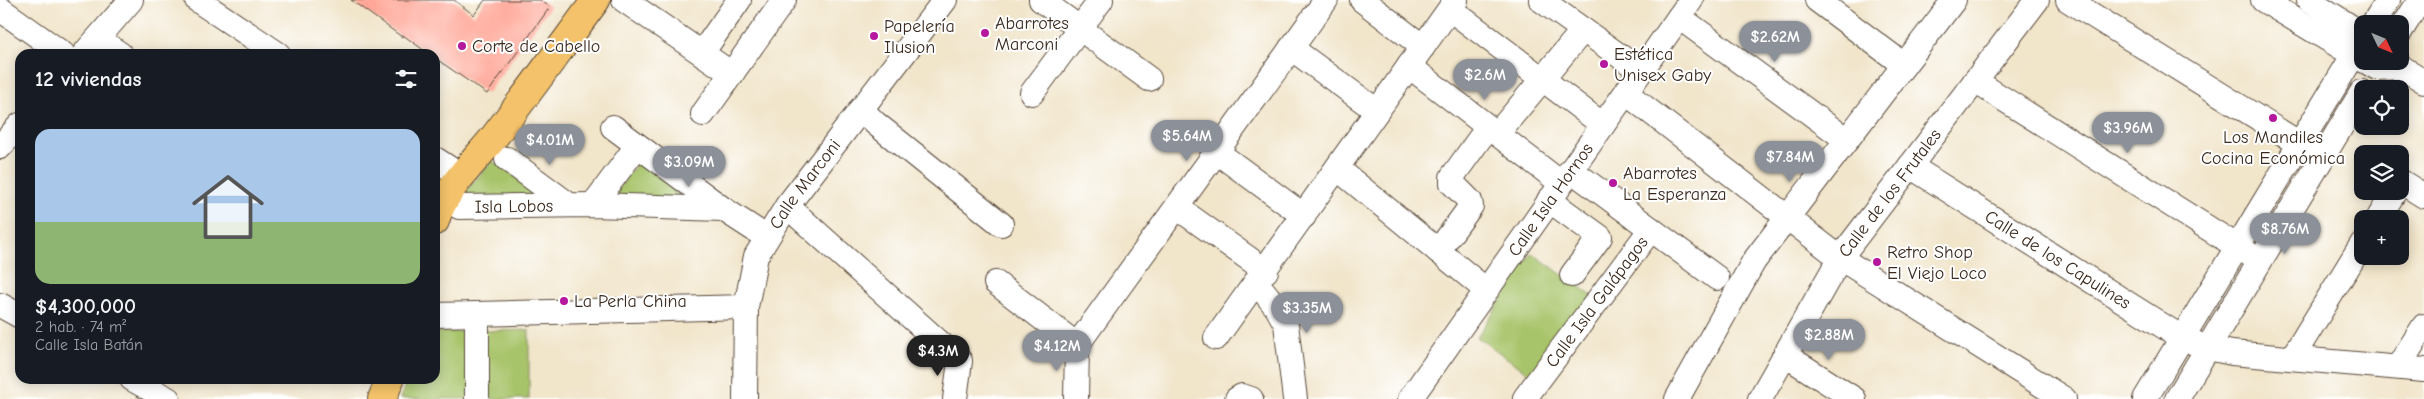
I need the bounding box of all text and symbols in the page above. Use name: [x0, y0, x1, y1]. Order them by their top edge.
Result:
place label: Abarrotes Marconi: [995, 13, 1069, 55]
north arrow: [2354, 15, 2409, 70]
map controls: [2354, 15, 2409, 265]
place label: Papelería Ilusion: [884, 16, 955, 58]
pin: $2.62M: [1734, 20, 1816, 63]
marker: Abarrotes Marconi: [979, 27, 991, 39]
text: $2.62M: [1750, 28, 1800, 46]
marker: Papelería Ilusion: [868, 30, 880, 42]
place label: Corte de Cabello: [472, 36, 600, 57]
marker: Corte de Cabello: [456, 40, 468, 52]
place label: Estética Unisex Gaby: [1614, 44, 1712, 86]
pin: $2.6M: [1450, 58, 1520, 101]
marker: Estética Unisex Gaby: [1598, 58, 1610, 70]
icon: filters: [392, 65, 420, 93]
text: $2.6M: [1464, 66, 1506, 84]
text: 12 viviendas: [35, 67, 142, 91]
button: locate: [2354, 80, 2409, 135]
pin: $3.96M: [2087, 112, 2169, 154]
marker: Los Mandiles Cocina Económica: [2267, 112, 2279, 124]
text: $3.96M: [2103, 119, 2153, 137]
pin: $5.64M: [1146, 120, 1228, 162]
pin: $4.01M: [509, 124, 591, 166]
street label: Calle de los Frutales: [1834, 125, 1945, 261]
text: $5.64M: [1162, 127, 1212, 145]
place label: Los Mandiles Cocina Económica: [2201, 127, 2345, 169]
text: $4.01M: [526, 131, 574, 149]
street label: Calle Marconi: [765, 135, 845, 233]
street label: Calle Isla Hornos: [1503, 139, 1598, 260]
pin: $7.84M: [1749, 140, 1831, 183]
button: layers: [2354, 145, 2409, 200]
pin: $3.09M: [648, 146, 730, 188]
text: $7.84M: [1766, 148, 1814, 166]
text: $3.09M: [664, 153, 714, 171]
icon: home: [183, 162, 273, 252]
place label: Abarrotes La Esperanza: [1623, 163, 1727, 205]
marker: Abarrotes La Esperanza: [1607, 177, 1619, 189]
street label: Isla Lobos: [475, 195, 553, 217]
street label: Calle de los Capulines: [1981, 206, 2135, 313]
button: +: [2354, 210, 2409, 265]
pin: $8.76M: [2244, 212, 2326, 255]
text: $8.76M: [2261, 220, 2309, 238]
street label: Calle Isla Galápagos: [1541, 232, 1652, 371]
place label: Retro Shop El Viejo Loco: [1887, 242, 1987, 284]
marker: Retro Shop El Viejo Loco: [1871, 256, 1883, 268]
place label: La Perla China: [574, 291, 687, 312]
pin: $3.35M: [1266, 292, 1348, 334]
text: $4,300,000: [35, 294, 136, 318]
marker: La Perla China: [558, 295, 570, 307]
text: $3.35M: [1282, 299, 1332, 317]
text: 2 hab. · 74 m²: [35, 318, 126, 336]
pin: $2.88M: [1788, 318, 1870, 361]
text: $2.88M: [1804, 326, 1854, 344]
pin: $4.12M: [1016, 330, 1098, 372]
pin: $4.3M: [903, 334, 973, 377]
text: Calle Isla Batán: [35, 336, 143, 354]
text: $4.12M: [1033, 337, 1081, 355]
text: $4.3M: [918, 342, 958, 360]

